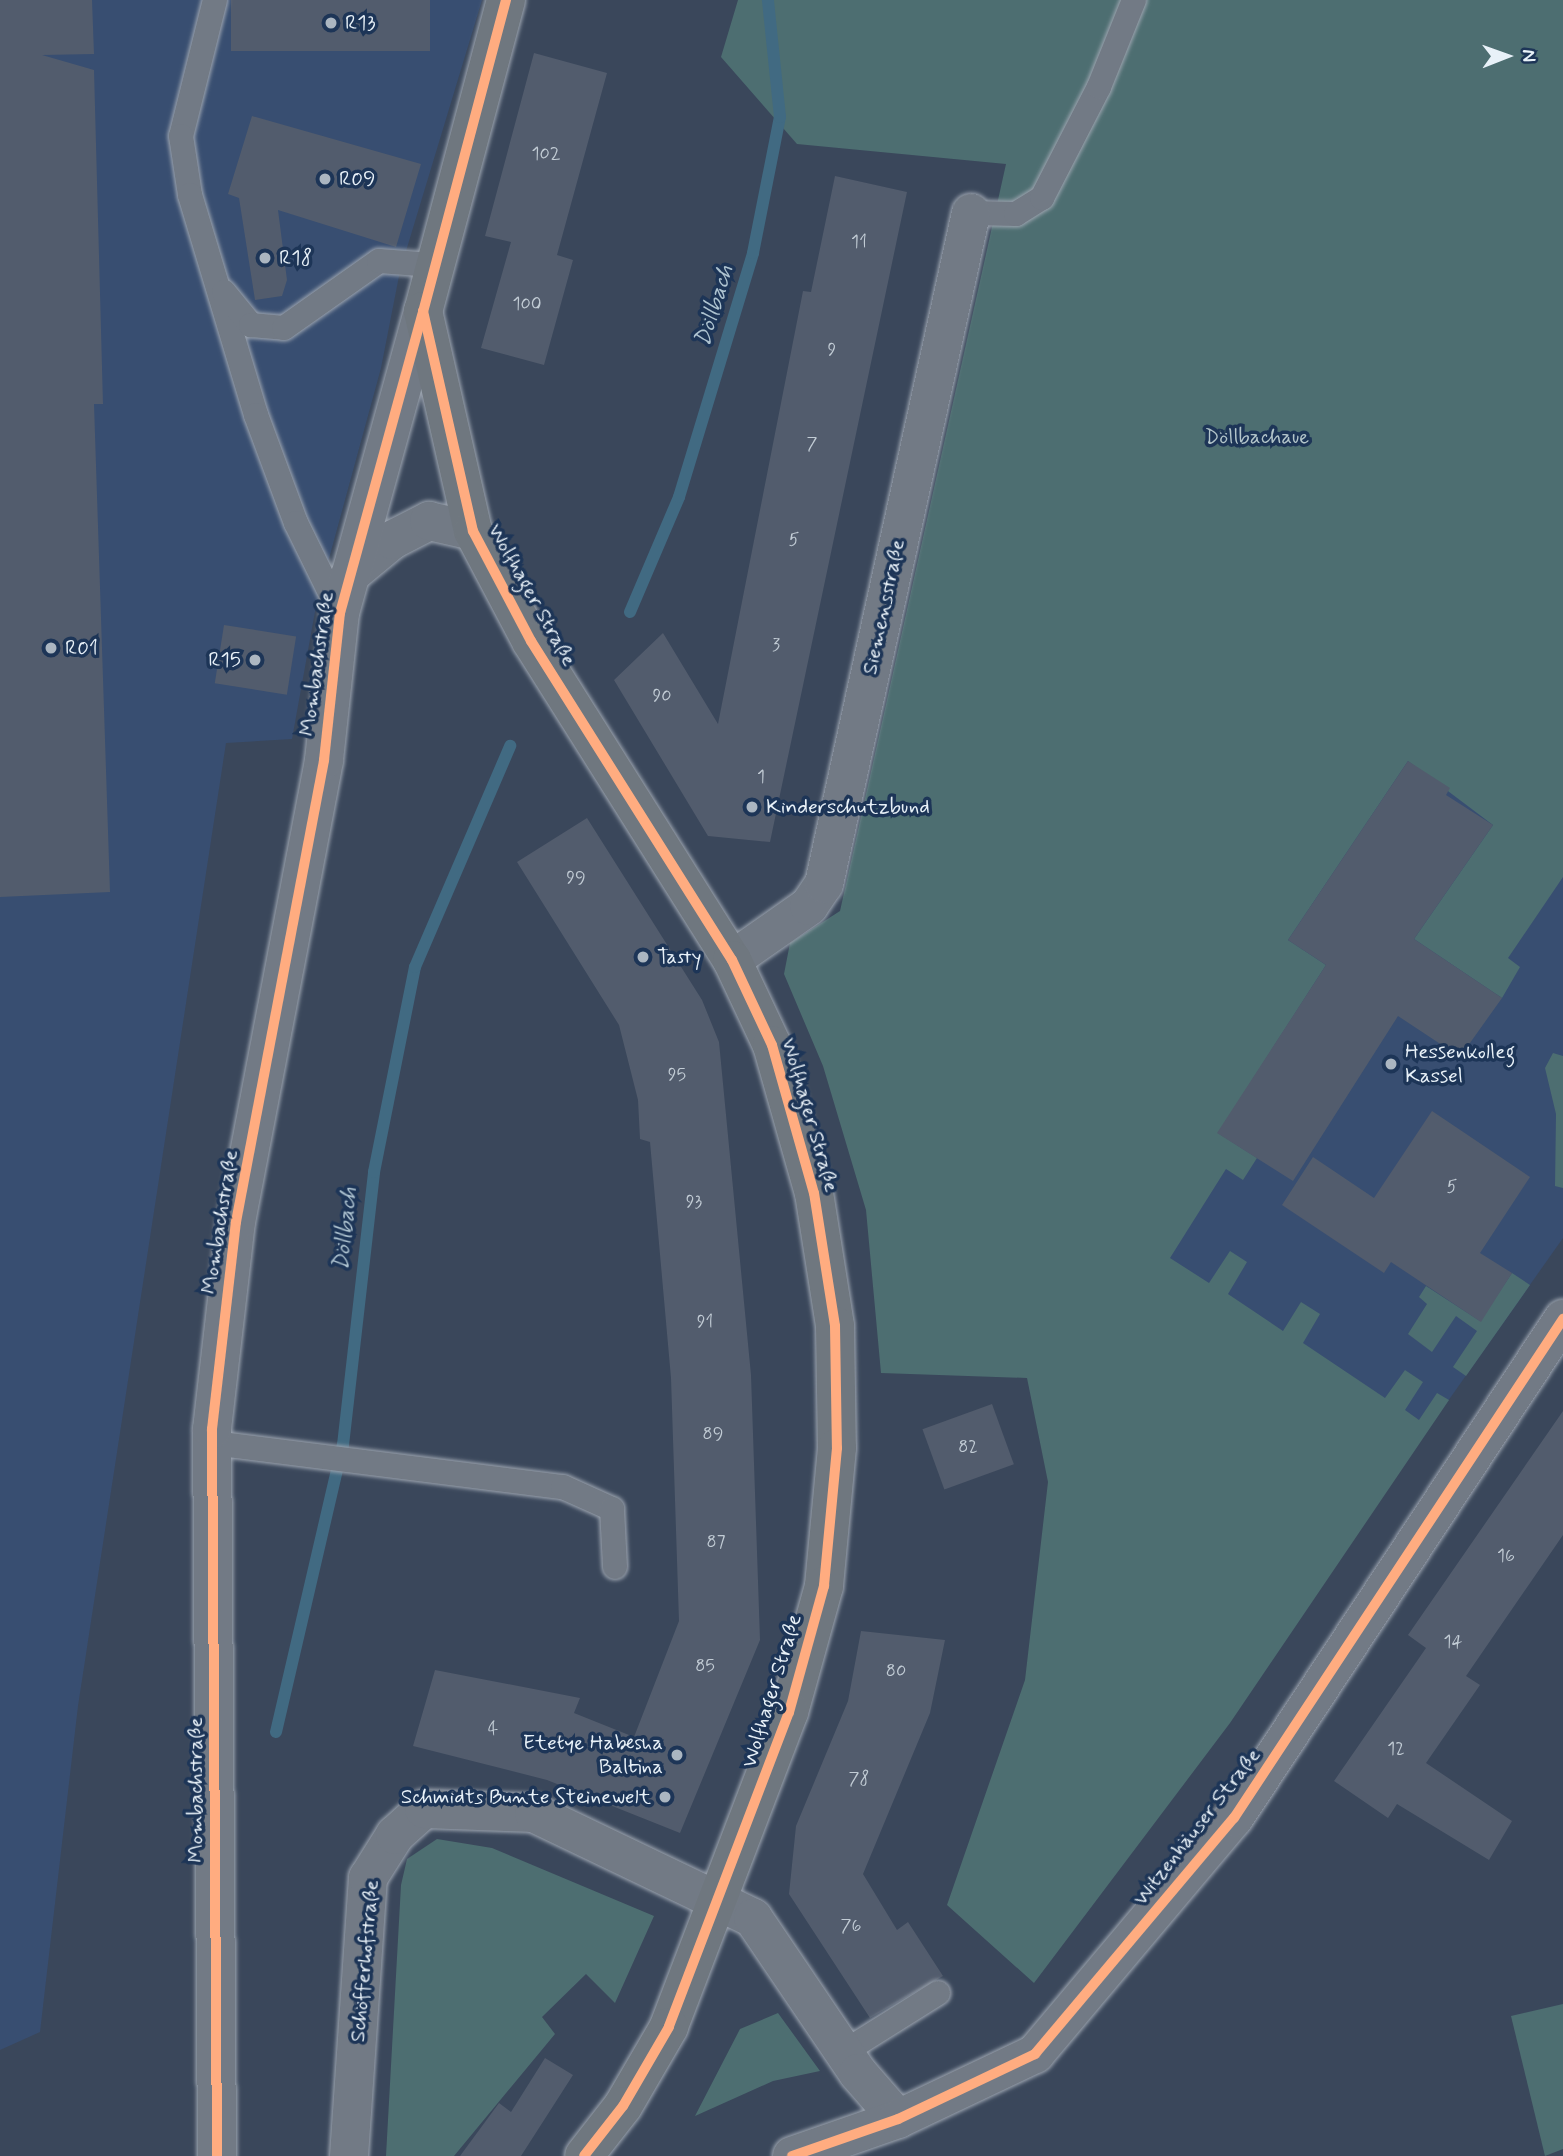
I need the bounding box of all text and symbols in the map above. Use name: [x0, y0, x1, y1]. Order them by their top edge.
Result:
place label: R13: [345, 10, 376, 36]
marker: R13: [323, 15, 339, 31]
north arrow: [1472, 21, 1542, 91]
text: N: [1516, 49, 1541, 62]
house number: 102: [531, 143, 561, 165]
place label: R09: [339, 166, 375, 192]
marker: R09: [317, 171, 333, 187]
house number: 11: [851, 231, 867, 253]
place label: R18: [279, 245, 312, 271]
marker: R18: [257, 250, 273, 266]
water label: Döllbach: [690, 262, 740, 350]
house number: 100: [512, 293, 542, 315]
house number: 9: [828, 339, 836, 361]
park label: Döllbachaue: [1205, 424, 1309, 450]
house number: 7: [807, 433, 817, 455]
street label: Wolfhager Straße: [482, 519, 582, 671]
house number: 5: [789, 529, 799, 551]
street label: Siemensstraße: [857, 537, 911, 677]
street label: Mombachstraße: [294, 590, 340, 738]
house number: 3: [772, 634, 780, 656]
place label: R01: [65, 635, 98, 661]
marker: R01: [43, 640, 59, 656]
place label: R15: [208, 647, 241, 673]
marker: R15: [247, 652, 263, 668]
house number: 90: [652, 685, 672, 707]
house number: 1: [757, 766, 765, 788]
place label: Kinderschutzbund: [766, 794, 930, 820]
marker: Kinderschutzbund: [744, 799, 760, 815]
house number: 99: [566, 867, 586, 889]
place label: Tasty: [657, 944, 701, 970]
marker: Tasty: [635, 949, 651, 965]
street label: Wolfhager Straße: [776, 1035, 844, 1195]
place label: Hessenkolleg Kassel: [1405, 1039, 1515, 1089]
marker: Hessenkolleg Kassel: [1383, 1056, 1399, 1072]
house number: 95: [668, 1064, 686, 1086]
street label: Mombachstraße: [196, 1148, 244, 1296]
house number: 5: [1447, 1176, 1457, 1198]
water label: Döllbach: [328, 1186, 364, 1272]
house number: 93: [686, 1191, 702, 1213]
house number: 91: [697, 1311, 713, 1333]
house number: 89: [703, 1423, 723, 1445]
house number: 82: [958, 1436, 978, 1458]
house number: 87: [706, 1531, 726, 1553]
house number: 16: [1497, 1545, 1515, 1567]
street label: Wolfhager Straße: [737, 1611, 807, 1771]
house number: 14: [1444, 1631, 1462, 1653]
house number: 85: [695, 1655, 715, 1677]
house number: 80: [886, 1660, 906, 1682]
street label: Mombachstraße: [183, 1717, 209, 1863]
house number: 4: [488, 1718, 498, 1740]
place label: Etetye Habesha Baltina: [523, 1730, 663, 1780]
house number: 12: [1387, 1738, 1405, 1760]
street label: Witzenhäuser Straße: [1129, 1745, 1265, 1909]
marker: Etetye Habesha Baltina: [669, 1747, 685, 1763]
house number: 78: [849, 1768, 869, 1790]
place label: Schmidts Bunte Steinewelt: [408, 1784, 651, 1810]
marker: Schmidts Bunte Steinewelt: [657, 1789, 673, 1805]
street label: Schöfferhofstraße: [345, 1879, 385, 2043]
house number: 76: [841, 1915, 861, 1937]

